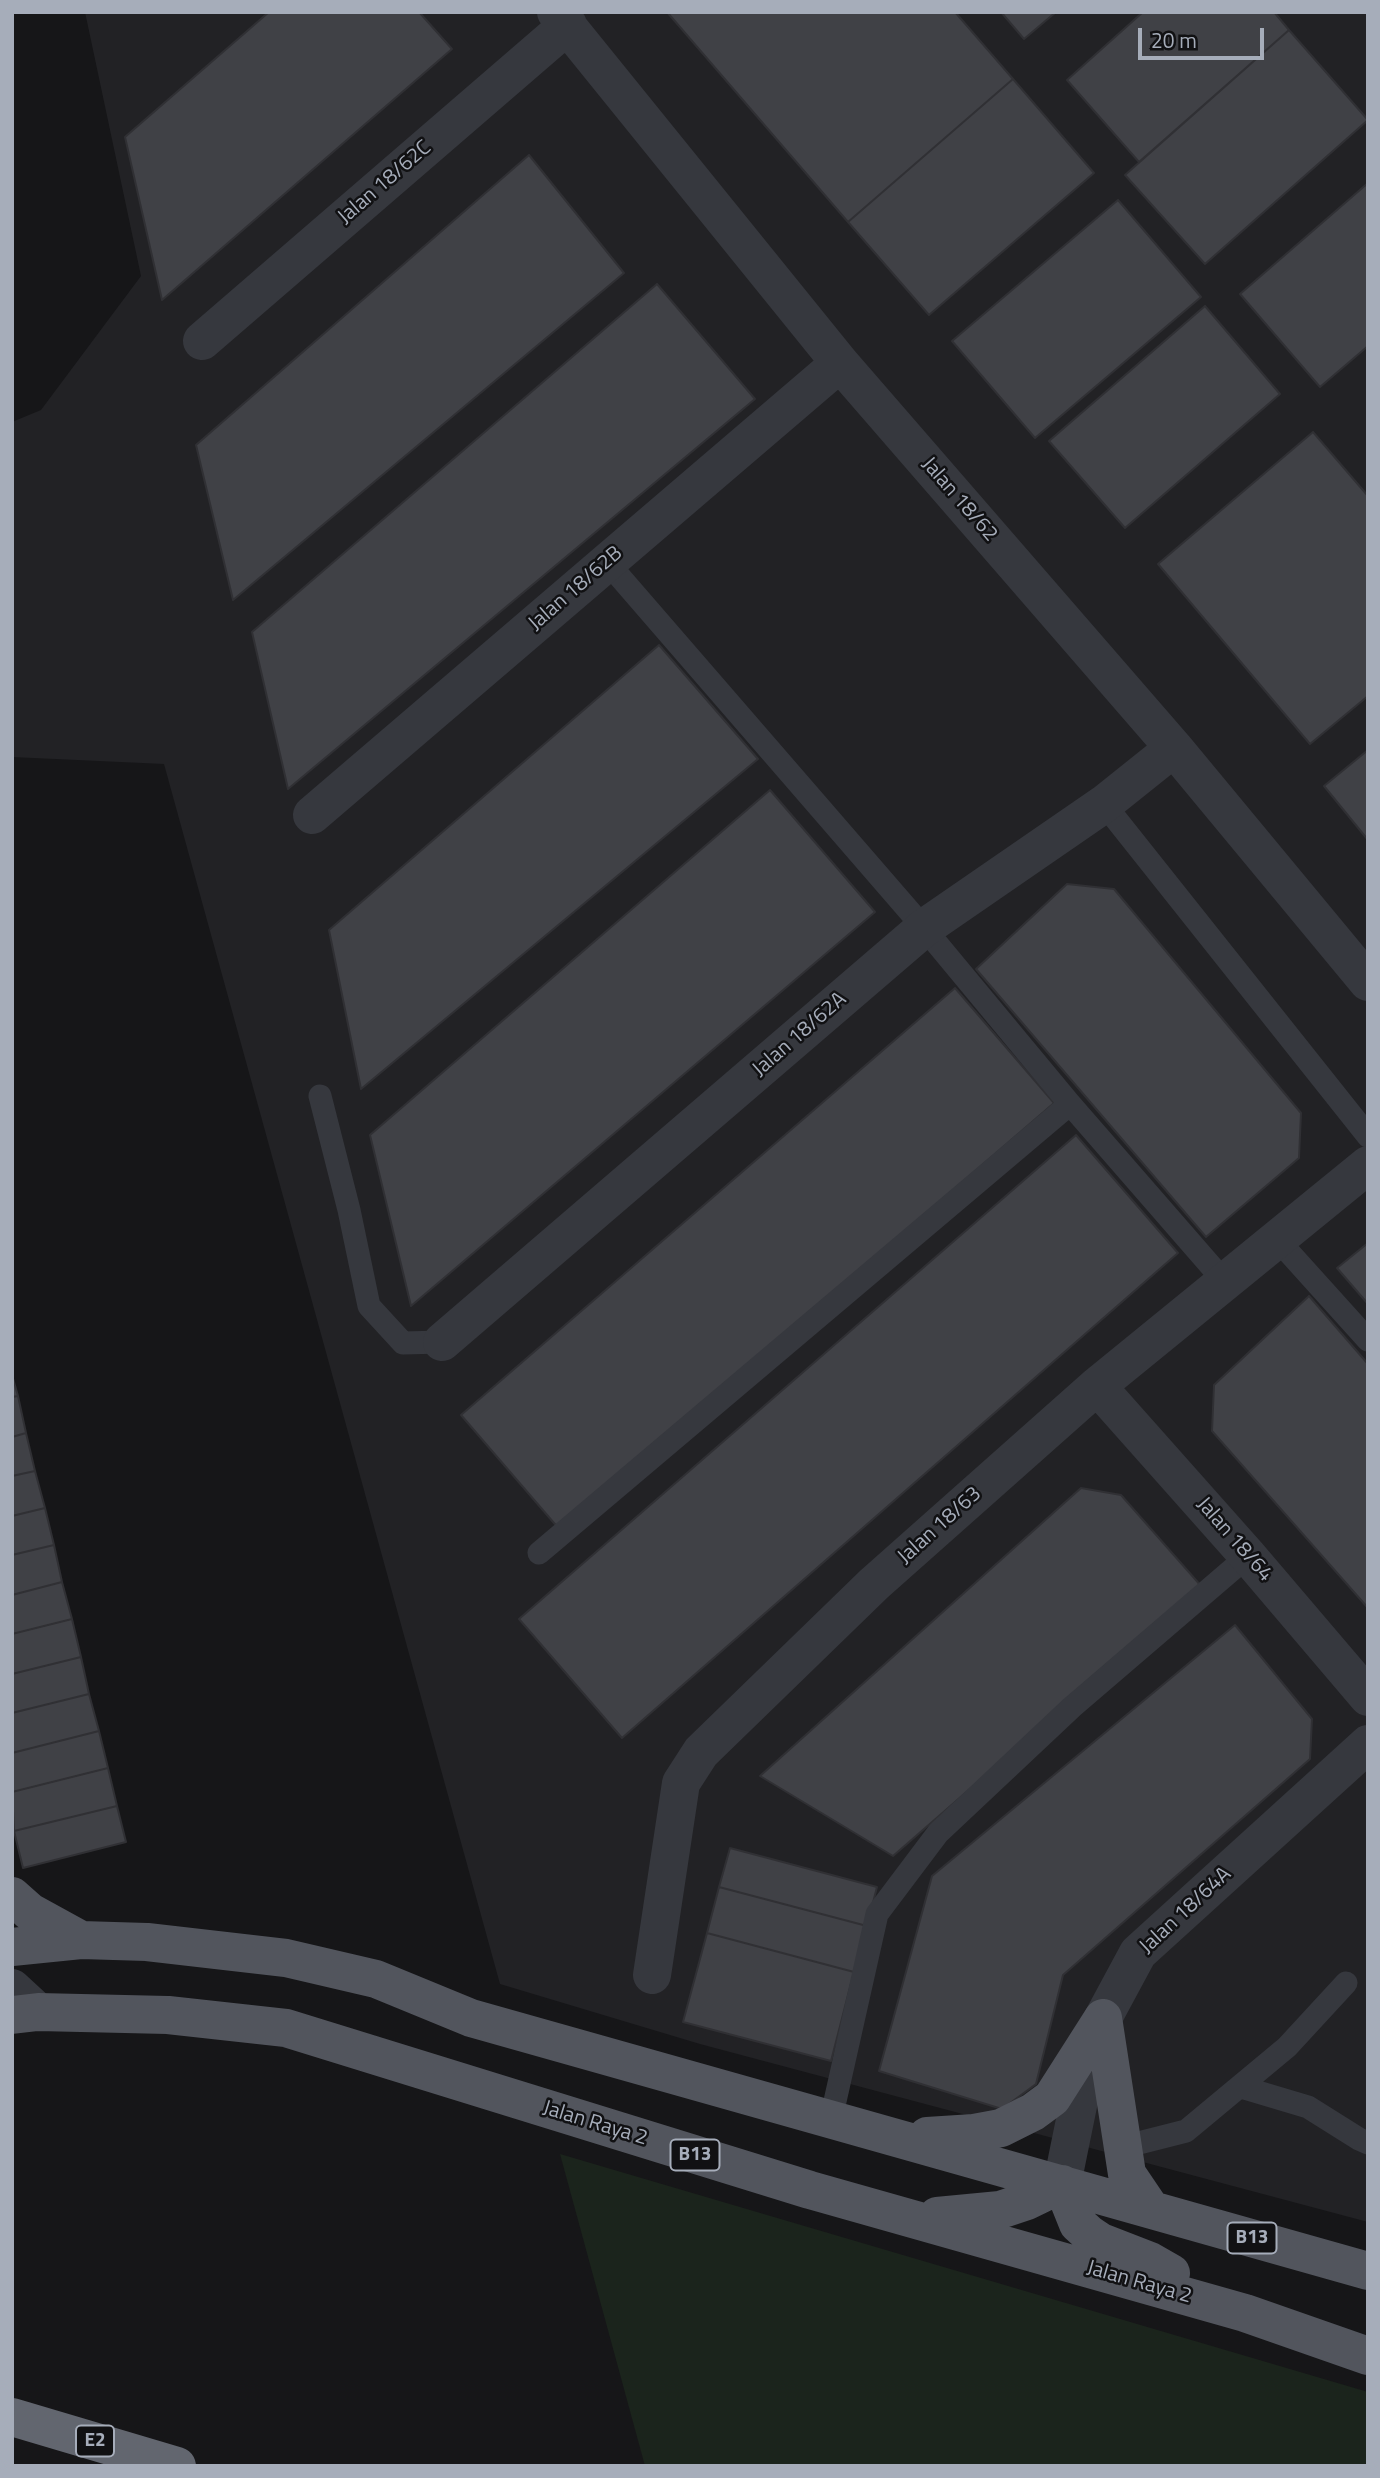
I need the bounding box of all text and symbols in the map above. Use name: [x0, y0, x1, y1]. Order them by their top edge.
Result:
scale bar: [1142, 14, 1268, 58]
text: 20 m: [1151, 24, 1197, 56]
street label: Jalan 18/62C: [333, 136, 437, 230]
street label: Jalan 18/62: [916, 453, 1002, 547]
street label: Jalan 18/62B: [524, 541, 628, 637]
street label: Jalan 18/62A: [748, 987, 852, 1083]
street label: Jalan 18/63: [893, 1482, 987, 1570]
street label: Jalan 18/64: [1191, 1493, 1277, 1587]
street label: Jalan 18/64A: [1135, 1862, 1237, 1960]
street label: Jalan Raya 2: [540, 2096, 650, 2152]
road number: B13: [670, 2140, 720, 2170]
road number: B13: [1228, 2222, 1276, 2254]
street label: Jalan Raya 2: [1084, 2256, 1194, 2310]
road number: E2: [76, 2426, 114, 2456]

